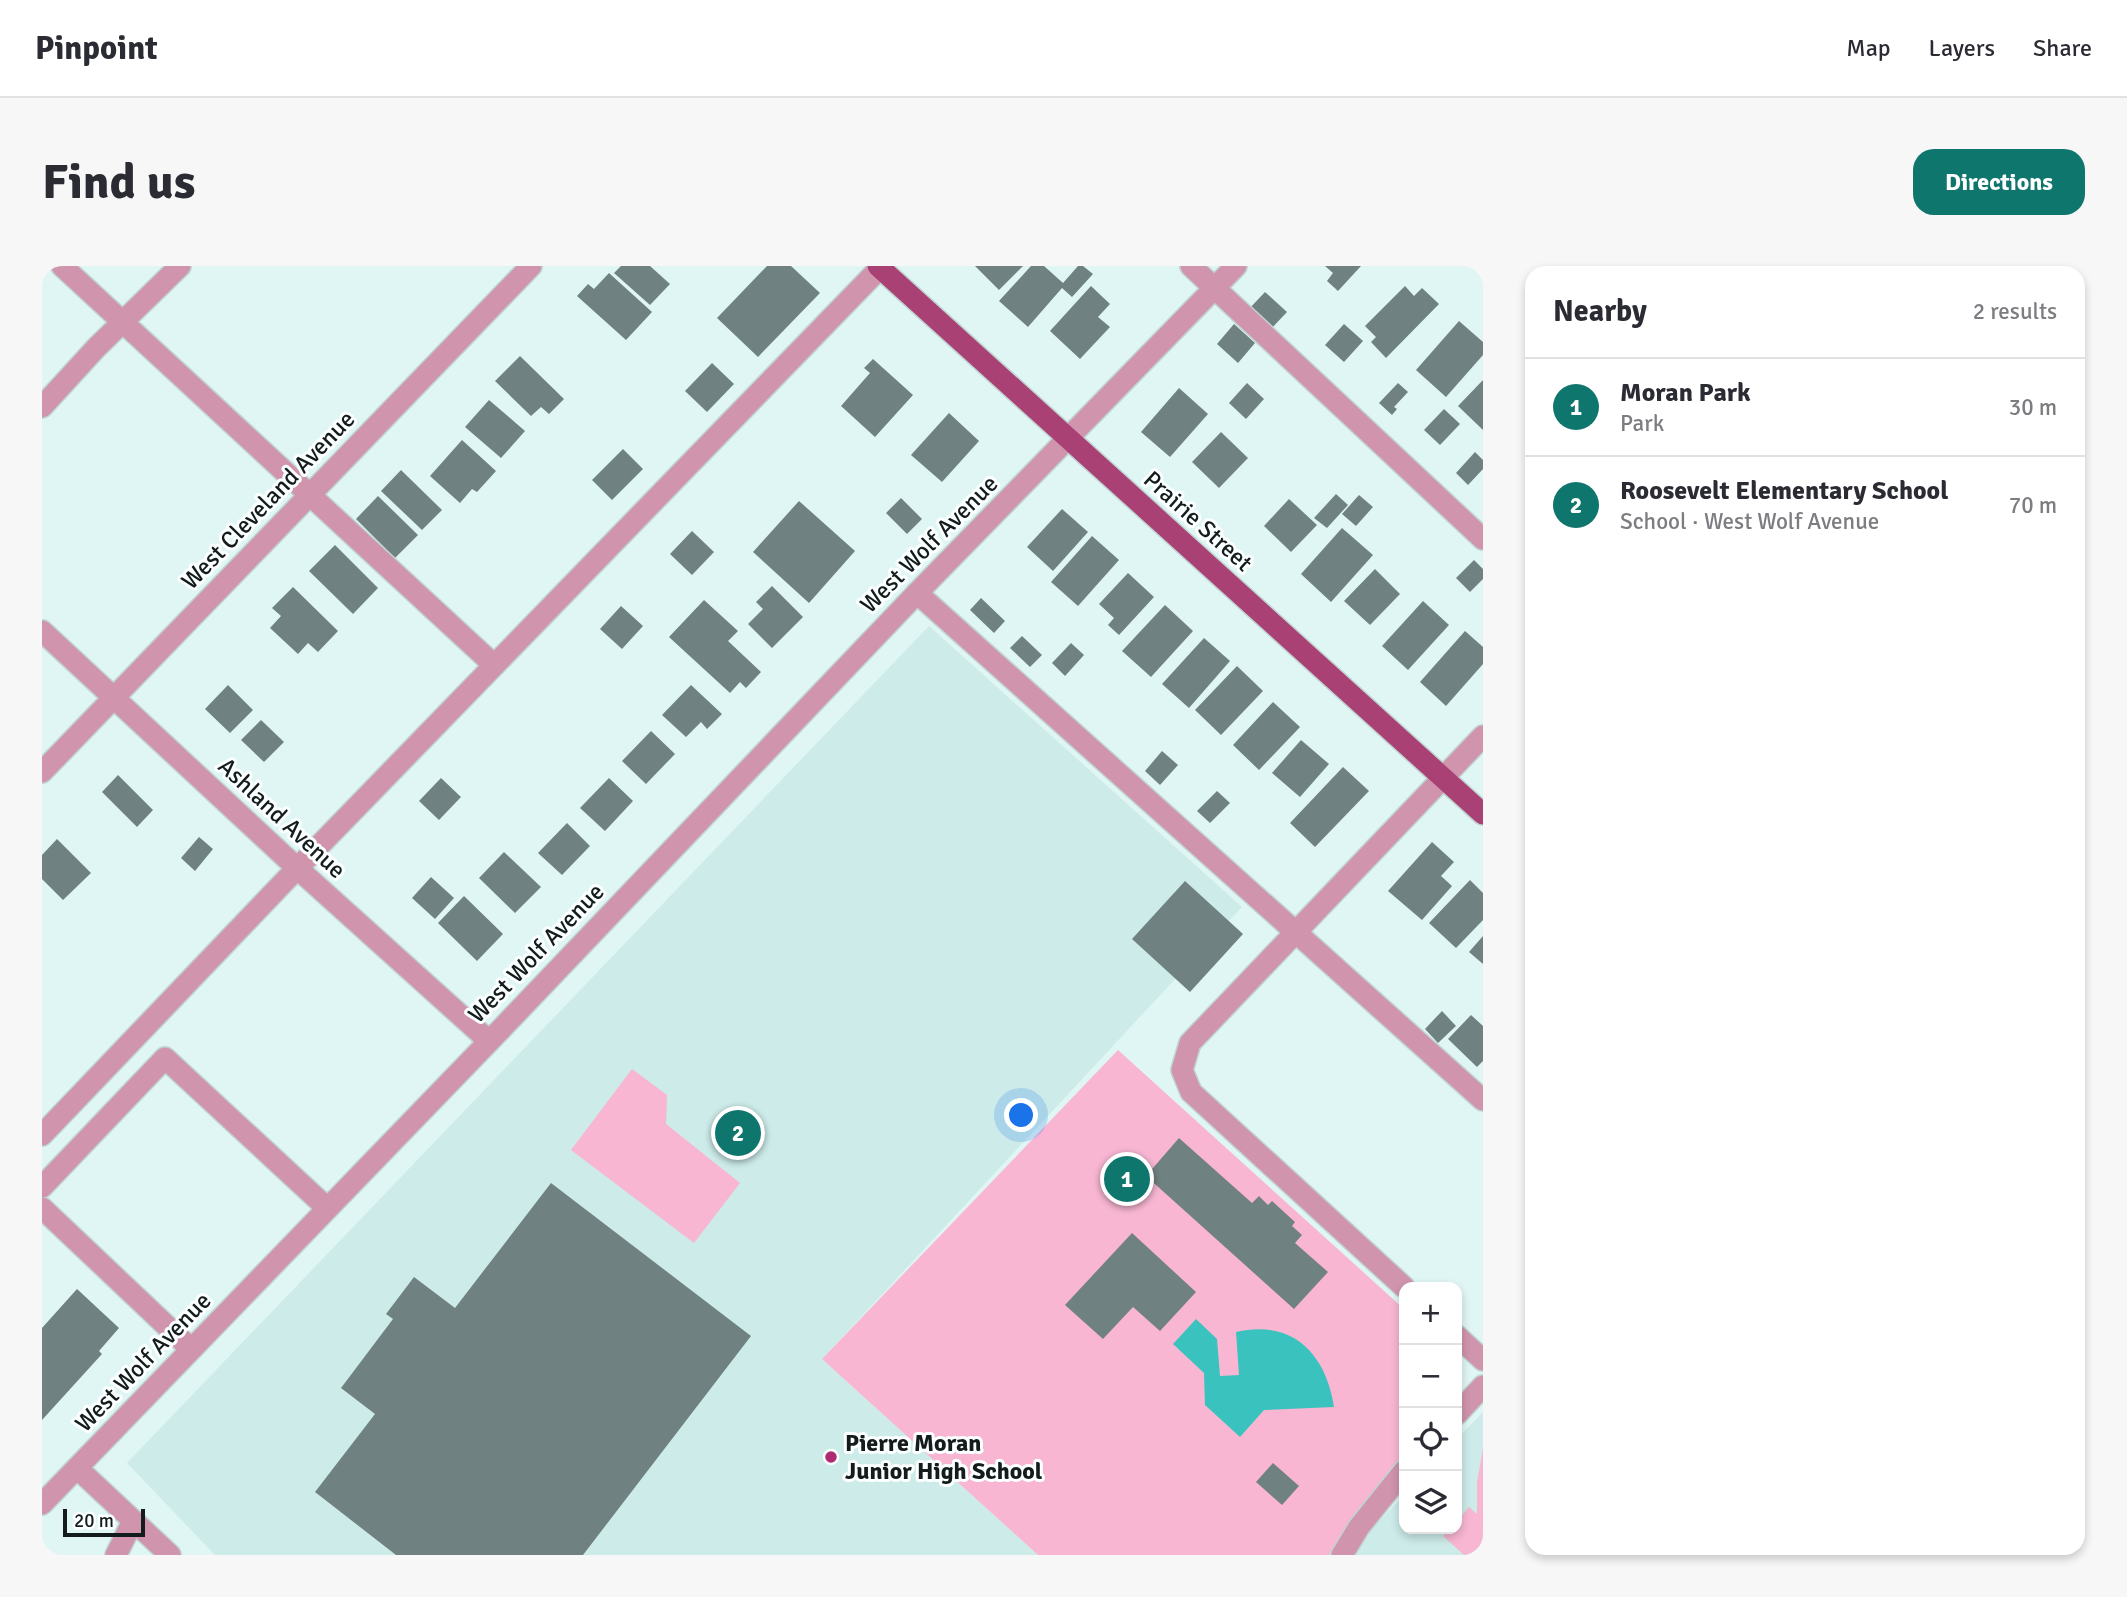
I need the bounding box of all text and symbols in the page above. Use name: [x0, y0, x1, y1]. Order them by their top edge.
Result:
text: Pinpoint: [35, 28, 158, 69]
text: Map: [1846, 33, 1891, 63]
text: Layers: [1929, 33, 1995, 63]
text: Share: [2033, 33, 2092, 63]
button: Directions: [1913, 149, 2085, 215]
text: Find us: [42, 152, 195, 212]
text: Nearby: [1553, 293, 1647, 330]
text: 2 results: [1973, 297, 2057, 326]
text: Moran Park: [1620, 377, 1751, 409]
text: 1: [1570, 393, 1582, 422]
text: 30 m: [2009, 393, 2057, 422]
street label: West Cleveland Avenue: [175, 404, 361, 596]
text: Park: [1620, 409, 1664, 438]
street label: Prairie Street: [1137, 464, 1259, 578]
street label: West Wolf Avenue: [854, 469, 1004, 619]
text: Roosevelt Elementary School: [1620, 475, 1948, 507]
text: 2: [1570, 491, 1582, 520]
text: 70 m: [2009, 491, 2057, 520]
text: School · West Wolf Avenue: [1620, 507, 1879, 536]
street label: Ashland Avenue: [212, 751, 352, 885]
street label: West Wolf Avenue: [462, 877, 610, 1029]
your location: [1004, 1098, 1038, 1132]
pin: 2: [715, 1107, 761, 1159]
pin: 1: [1104, 1153, 1150, 1205]
map controls: [1399, 1282, 1462, 1534]
button: +: [1399, 1282, 1462, 1345]
street label: West Wolf Avenue: [69, 1286, 217, 1438]
button: −: [1399, 1345, 1462, 1408]
button: locate: [1399, 1408, 1462, 1471]
place label: Pierre Moran Junior High School: [845, 1428, 1043, 1486]
marker: Pierre Moran Junior High School: [823, 1449, 839, 1465]
button: layers: [1399, 1471, 1462, 1534]
scale bar: [63, 1506, 145, 1538]
text: 20 m: [74, 1509, 114, 1533]

